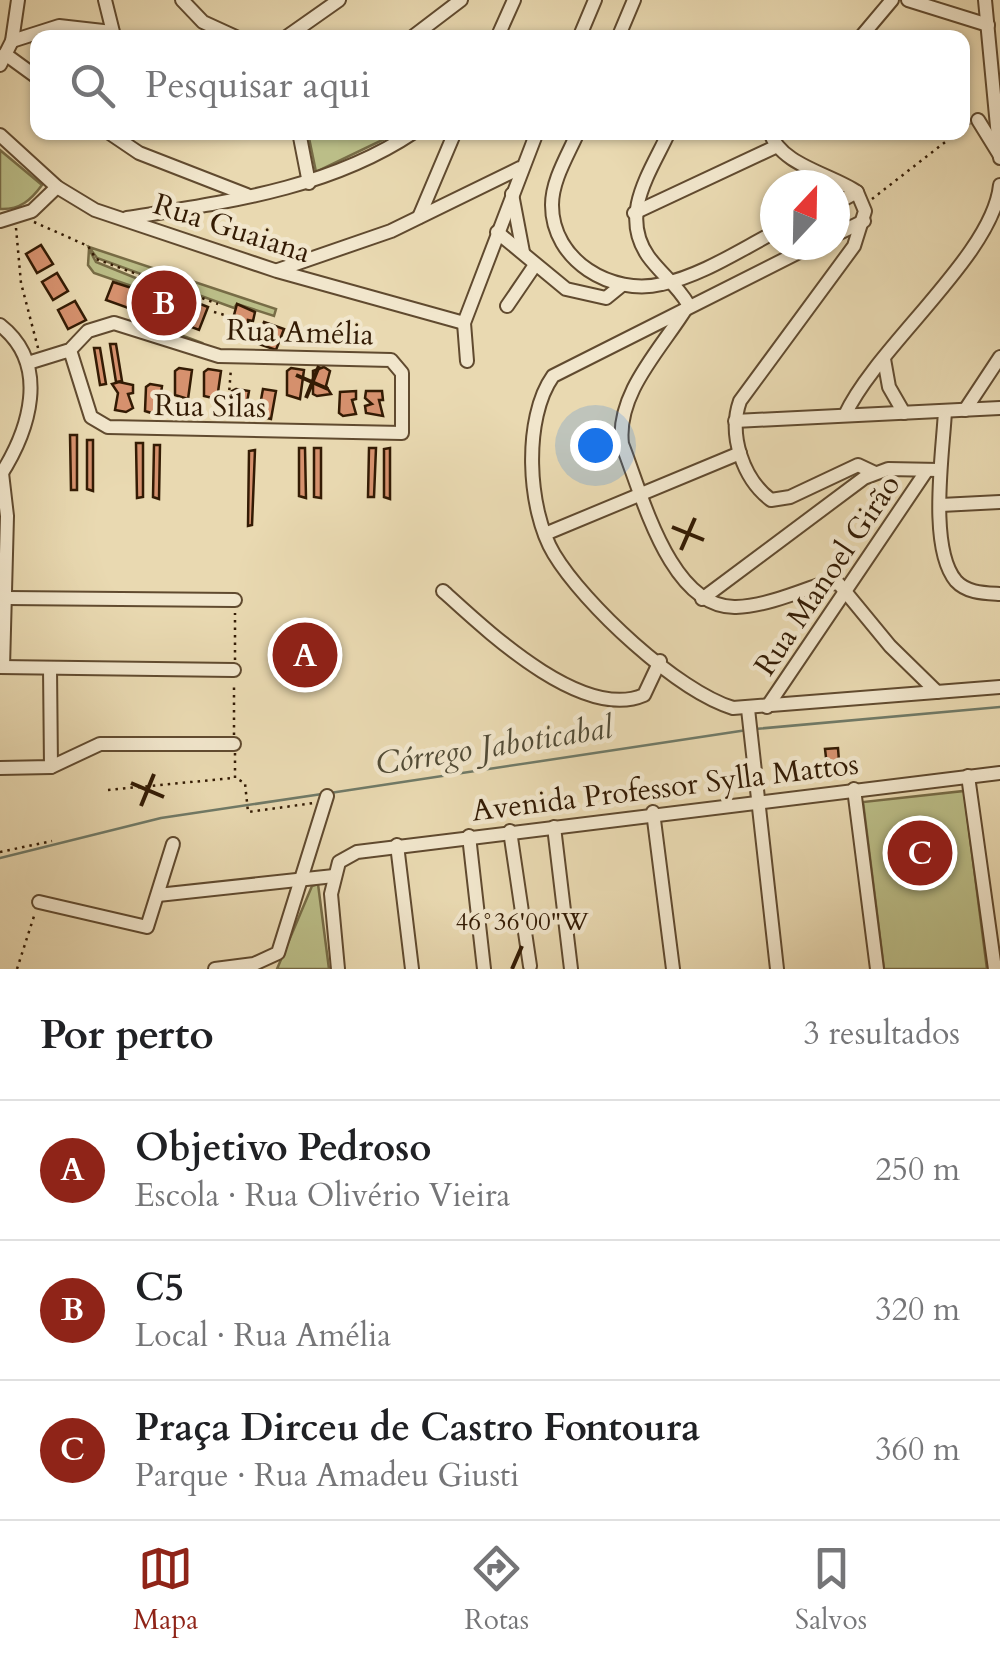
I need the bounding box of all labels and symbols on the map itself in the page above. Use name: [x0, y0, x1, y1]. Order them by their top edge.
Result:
north arrow: [760, 170, 850, 260]
street label: Rua Guaiana: [148, 184, 316, 273]
pin: B: [132, 266, 196, 340]
street label: Rua Amélia: [225, 309, 375, 356]
street label: Rua Silas: [153, 385, 267, 428]
your location: [570, 420, 621, 471]
street label: Rua Manoel Girão: [745, 467, 910, 684]
pin: A: [272, 618, 338, 692]
water label: Córrego Jaboticabal: [372, 705, 617, 786]
street label: Avenida Professor Sylla Mattos: [469, 743, 861, 832]
pin: C: [888, 816, 952, 890]
text: 46°36'00"W: [455, 905, 589, 939]

